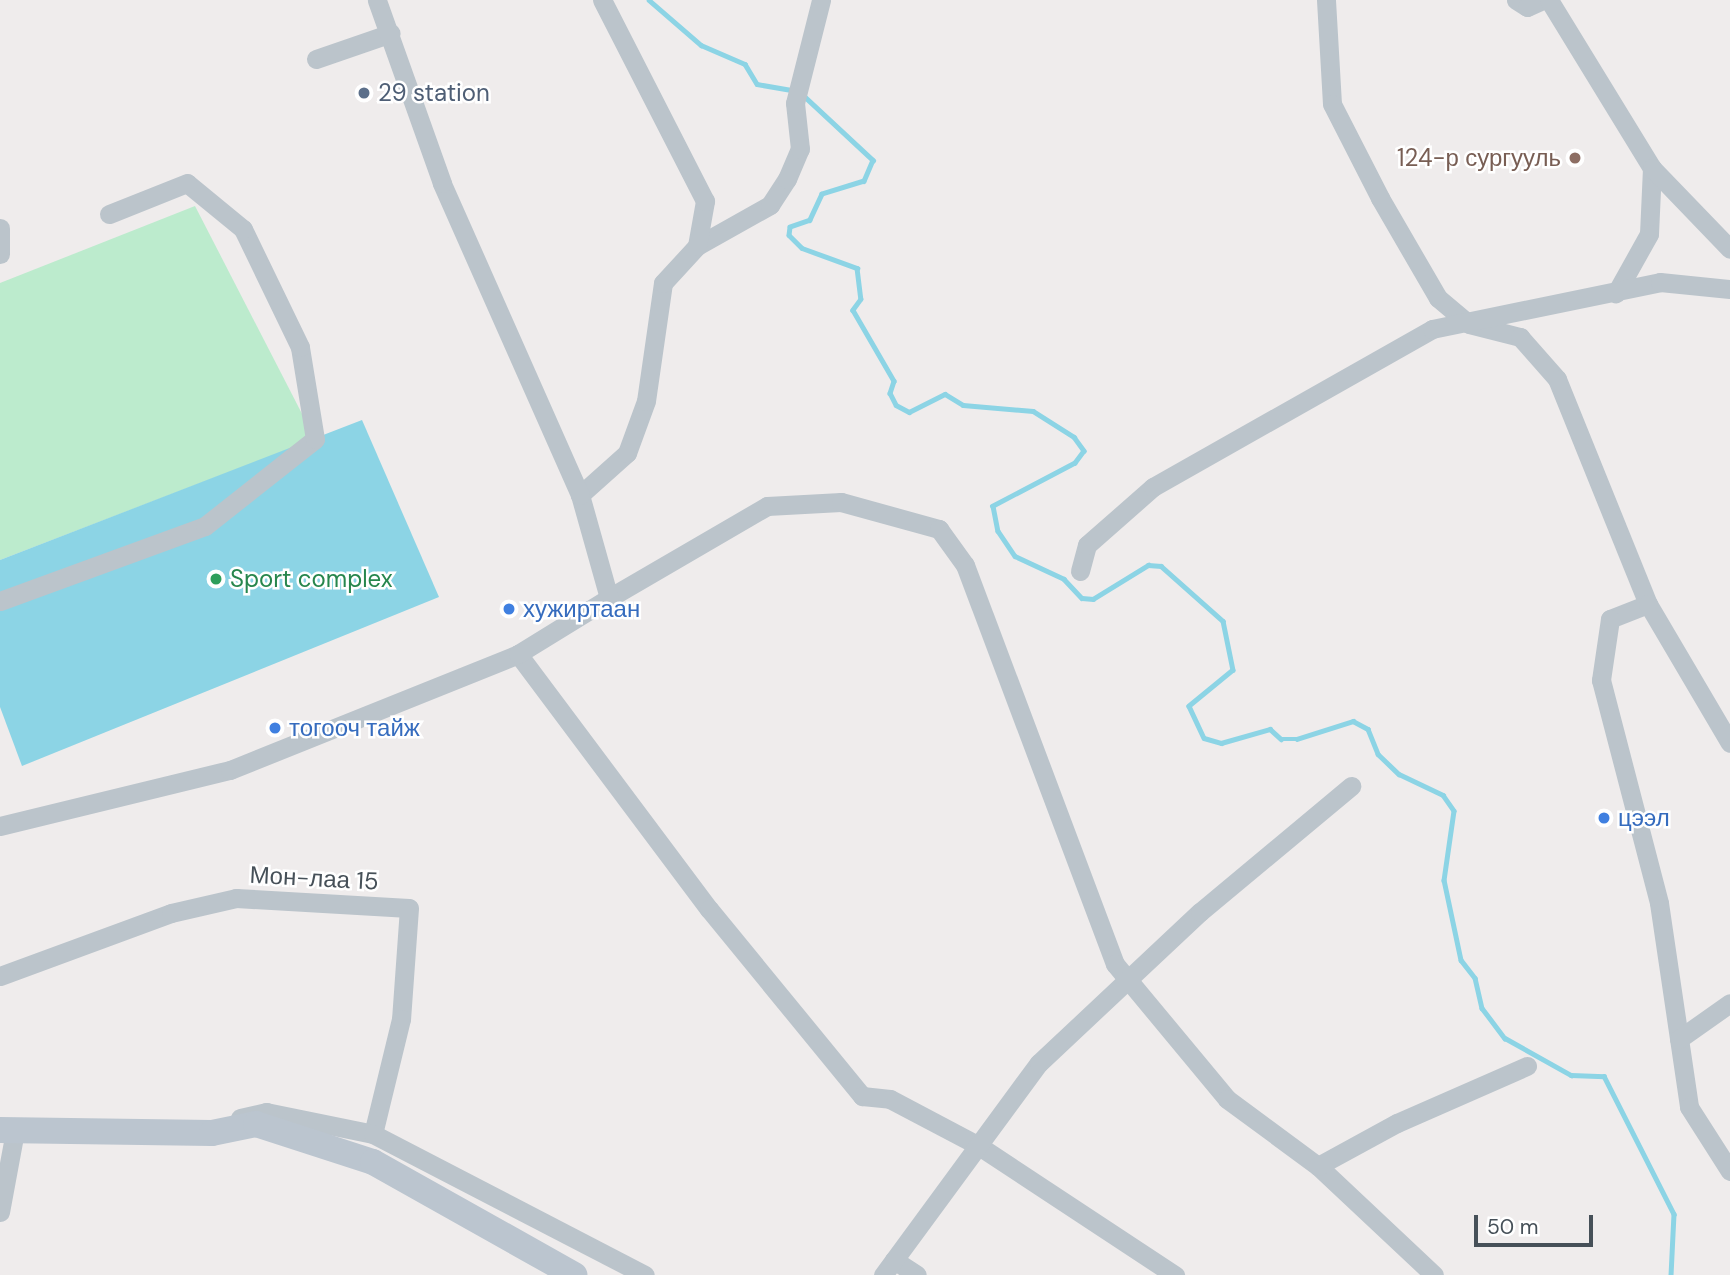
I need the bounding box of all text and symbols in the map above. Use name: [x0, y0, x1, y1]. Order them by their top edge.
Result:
place label: 29 station: [378, 79, 490, 107]
marker: 29 station: [356, 85, 372, 101]
place label: 124-р сургууль: [1397, 144, 1561, 172]
marker: 124-р сургууль: [1567, 150, 1583, 166]
place label: Sport complex: [230, 565, 393, 593]
marker: Sport complex: [208, 571, 224, 587]
place label: хужиртаан: [523, 595, 640, 623]
marker: хужиртаан: [501, 601, 517, 617]
place label: тогооч тайж: [289, 714, 420, 742]
marker: тогооч тайж: [267, 720, 283, 736]
place label: цээл: [1618, 804, 1670, 832]
marker: цээл: [1596, 810, 1612, 826]
street label: Мон-лаа 15: [249, 860, 379, 896]
scale bar: [1478, 1202, 1597, 1246]
text: 50 m: [1487, 1213, 1538, 1241]

